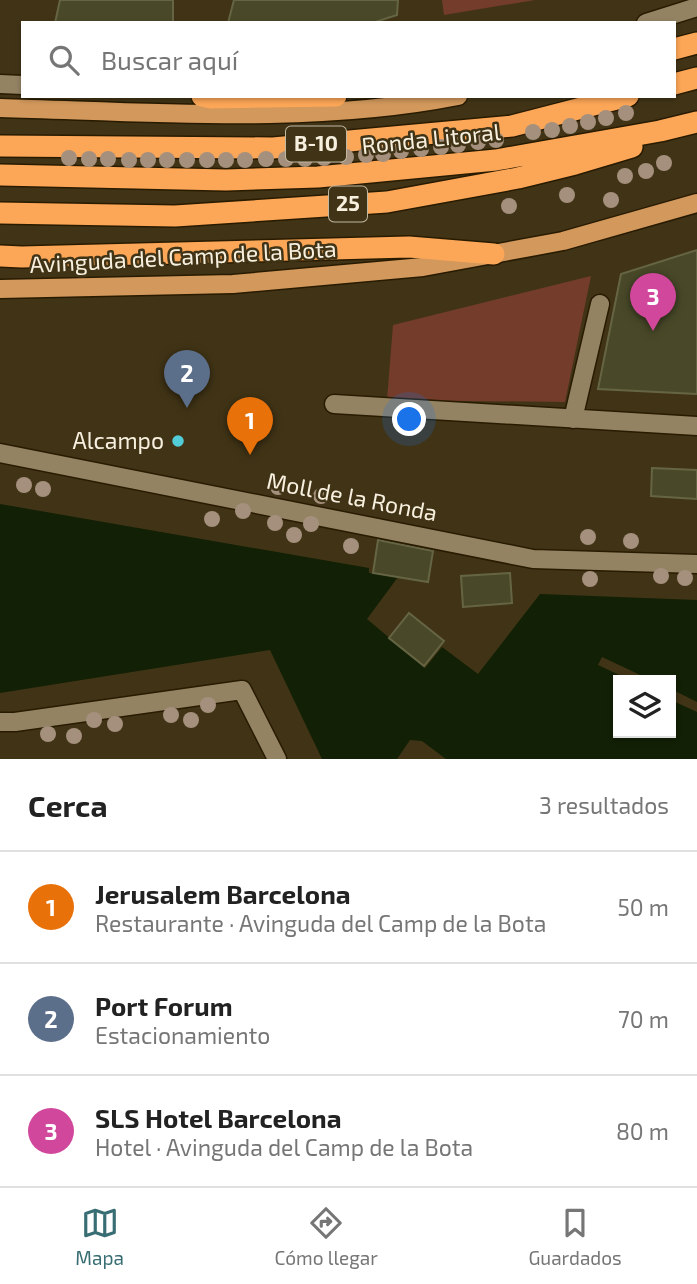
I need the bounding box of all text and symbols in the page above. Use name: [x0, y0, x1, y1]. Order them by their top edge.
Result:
search box: [21, 21, 676, 98]
icon: search: [45, 41, 83, 79]
text: Buscar aquí: [101, 44, 238, 75]
street label: Ronda Litoral: [360, 117, 502, 159]
road number: B-10: [286, 127, 346, 162]
road number: 25: [329, 186, 367, 222]
street label: Avinguda del Camp de la Bota: [29, 234, 337, 278]
pin: 3: [630, 273, 676, 331]
pin: 2: [164, 350, 210, 408]
pin: 1: [227, 397, 273, 455]
your location: [392, 402, 426, 436]
place label: Alcampo: [72, 426, 164, 454]
marker: Alcampo: [170, 433, 186, 449]
street label: Moll de la Ronda: [265, 466, 440, 526]
map controls: [613, 675, 676, 738]
button: layers: [613, 675, 676, 738]
text: Cerca: [28, 787, 108, 823]
text: 3 resultados: [539, 791, 669, 819]
text: Jerusalem Barcelona: [95, 878, 351, 909]
text: 1: [46, 893, 56, 921]
text: 50 m: [618, 893, 669, 921]
text: Restaurante · Avinguda del Camp de la Bota: [95, 909, 546, 937]
text: Port Forum: [95, 990, 233, 1021]
text: 2: [44, 1005, 58, 1033]
text: 70 m: [618, 1005, 669, 1033]
text: Estacionamiento: [95, 1021, 270, 1049]
text: SLS Hotel Barcelona: [95, 1102, 342, 1133]
text: 3: [44, 1117, 58, 1145]
text: 80 m: [616, 1117, 669, 1145]
text: Hotel · Avinguda del Camp de la Bota: [95, 1133, 473, 1161]
tab: Mapa: [75, 1204, 124, 1269]
tab: Cómo llegar: [274, 1204, 378, 1269]
tab: Guardados: [528, 1204, 622, 1269]

